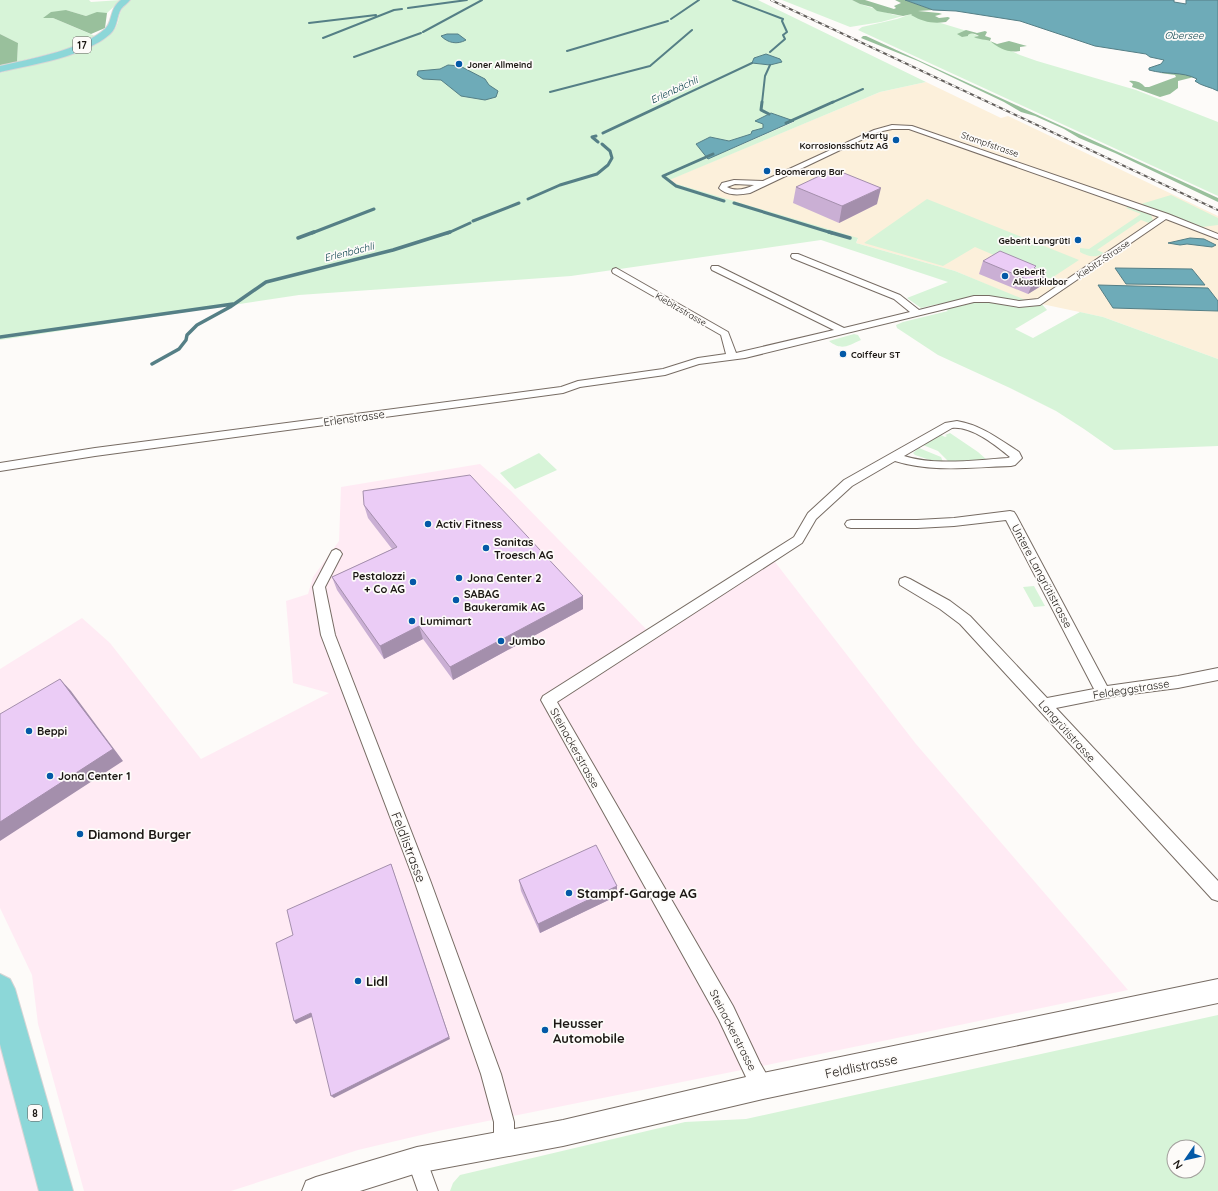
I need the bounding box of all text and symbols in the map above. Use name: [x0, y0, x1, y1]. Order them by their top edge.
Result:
water label: Obersee: [1164, 29, 1204, 42]
road number: 17: [73, 37, 91, 53]
marker: Joner Allmeind: [454, 59, 464, 69]
place label: Joner Allmeind: [467, 59, 532, 70]
water label: Erlenbächli: [648, 73, 701, 107]
street label: Stampfstrasse: [960, 129, 1020, 159]
place label: Marty Korrosionsschutz AG: [800, 130, 888, 151]
marker: Marty Korrosionsschutz AG: [891, 135, 901, 145]
marker: Boomerang Bar: [762, 166, 772, 176]
place label: Boomerang Bar: [775, 166, 844, 177]
place label: Geberit Langrüti: [998, 235, 1070, 246]
marker: Geberit Langrüti: [1073, 235, 1083, 245]
street label: Kiebitz-Strasse: [1074, 237, 1132, 281]
water label: Erlenbächli: [323, 239, 377, 264]
place label: Geberit Akustiklabor: [1013, 266, 1068, 287]
marker: Geberit Akustiklabor: [1000, 271, 1010, 281]
street label: Kiebitzstrasse: [653, 290, 709, 328]
marker: Coiffeur ST: [838, 349, 848, 359]
place label: Coiffeur ST: [851, 349, 901, 360]
street label: Erlenstrasse: [322, 407, 386, 429]
place label: Activ Fitness: [436, 517, 502, 531]
marker: Activ Fitness: [423, 519, 433, 529]
street label: Untere Langrütistrasse: [1009, 522, 1075, 630]
place label: Sanitas Troesch AG: [494, 535, 554, 562]
marker: Sanitas Troesch AG: [481, 543, 491, 553]
place label: Pestalozzi + Co AG: [352, 569, 405, 596]
place label: Jona Center 2: [467, 571, 541, 585]
marker: Jona Center 2: [454, 573, 464, 583]
marker: Pestalozzi + Co AG: [408, 577, 418, 587]
place label: SABAG Baukeramik AG: [464, 587, 546, 614]
marker: SABAG Baukeramik AG: [451, 595, 461, 605]
place label: Lumimart: [420, 614, 472, 628]
marker: Lumimart: [407, 616, 417, 626]
place label: Jumbo: [509, 634, 546, 648]
marker: Jumbo: [496, 636, 506, 646]
street label: Feldeggstrasse: [1092, 676, 1170, 702]
street label: Langrütistrasse: [1036, 697, 1098, 765]
street label: Steinackerstrasse: [547, 705, 603, 791]
place label: Beppi: [37, 724, 67, 738]
marker: Beppi: [24, 726, 34, 736]
place label: Jona Center 1: [58, 769, 131, 783]
marker: Jona Center 1: [45, 771, 55, 781]
street label: Feldlistrasse: [388, 810, 430, 884]
place label: Diamond Burger: [88, 826, 191, 842]
marker: Diamond Burger: [75, 829, 85, 839]
place label: Stampf-Garage AG: [577, 885, 697, 901]
marker: Stampf-Garage AG: [564, 888, 574, 898]
place label: Lidl: [366, 973, 388, 989]
marker: Lidl: [353, 976, 363, 986]
street label: Steinackerstrasse: [706, 987, 760, 1073]
place label: Heusser Automobile: [553, 1015, 625, 1046]
marker: Heusser Automobile: [540, 1025, 550, 1035]
street label: Feldlistrasse: [823, 1051, 899, 1081]
road number: 8: [28, 1105, 42, 1121]
north arrow: [1166, 1139, 1206, 1179]
text: N: [1170, 1157, 1186, 1172]

